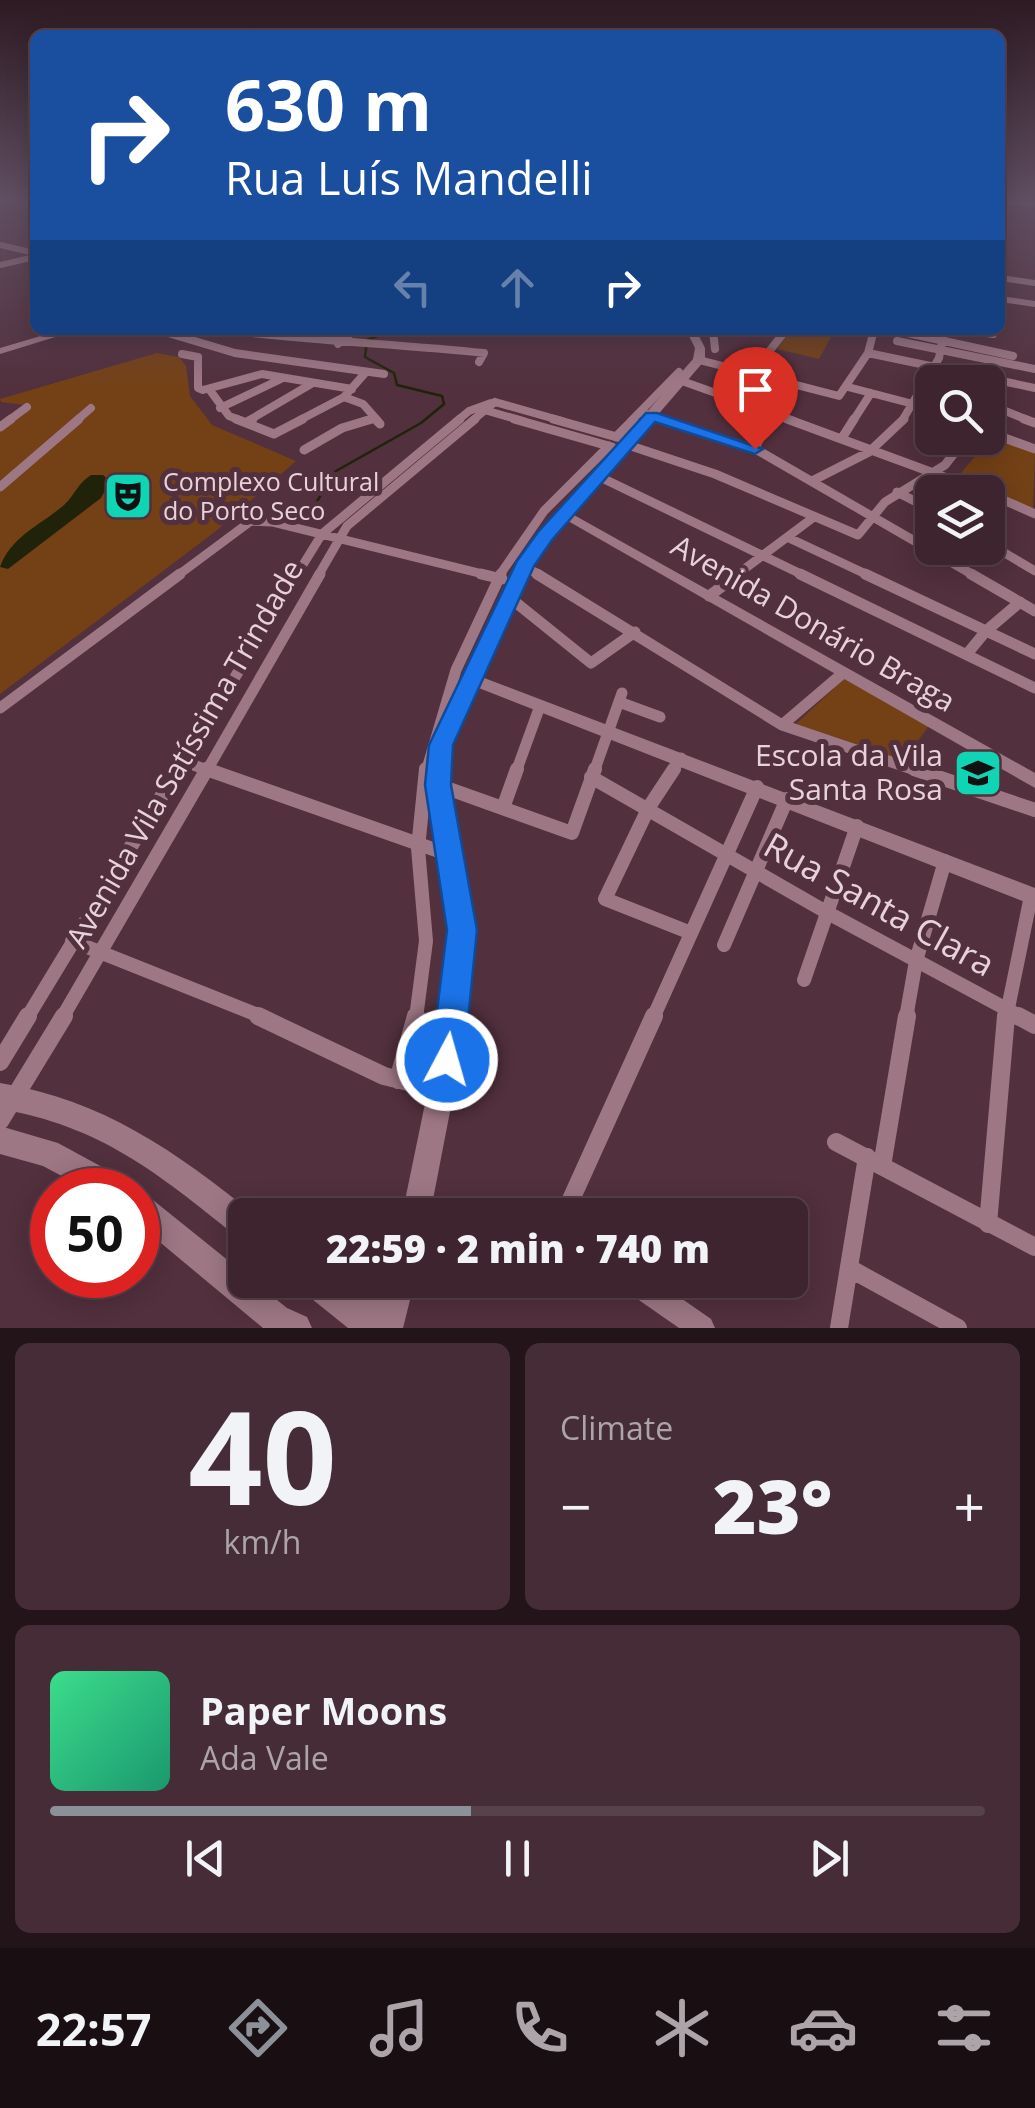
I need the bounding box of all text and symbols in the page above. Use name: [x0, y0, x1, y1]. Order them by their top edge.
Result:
text: 630 m: [225, 56, 432, 152]
icon: right: [60, 70, 190, 200]
text: Rua Luís Mandelli: [225, 147, 593, 208]
icon: left: [385, 260, 440, 315]
icon: ahead: [490, 260, 545, 315]
icon: right: [595, 260, 650, 315]
pin: [713, 347, 798, 450]
icon: arrive: [728, 362, 783, 417]
map controls: [915, 365, 1005, 565]
button: search: [915, 365, 1005, 455]
place label: Complexo Cultural do Porto Seco: [163, 464, 379, 527]
theatre icon: Complexo Cultural do Porto Seco: [102, 470, 154, 522]
button: layers: [915, 475, 1005, 565]
street label: Avenida Donário Braga: [664, 525, 963, 721]
street label: Avenida Vila Satíssima Trindade: [55, 552, 312, 955]
place label: Escola da Vila Santa Rosa: [755, 734, 943, 809]
school or university icon: Escola da Vila Santa Rosa: [952, 747, 1004, 799]
street label: Rua Santa Clara: [756, 821, 1003, 986]
position arrow: [395, 1008, 499, 1112]
speed limit sign: 50: [30, 1168, 160, 1298]
text: 22:59 · 2 min · 740 m: [326, 1222, 710, 1274]
text: 40: [188, 1366, 337, 1543]
text: Climate: [560, 1406, 673, 1449]
text: 23°: [713, 1454, 832, 1556]
text: −: [560, 1468, 591, 1543]
text: +: [954, 1468, 985, 1543]
text: km/h: [224, 1520, 301, 1563]
text: Paper Moons: [200, 1684, 447, 1736]
text: Ada Vale: [200, 1736, 329, 1779]
icon: previous: [178, 1831, 233, 1886]
icon: pause: [490, 1831, 545, 1886]
icon: next: [802, 1831, 857, 1886]
icon: directions: [223, 1993, 293, 2063]
icon: music: [364, 1993, 434, 2063]
icon: phone: [505, 1993, 575, 2063]
icon: climate: [647, 1993, 717, 2063]
icon: car: [788, 1993, 858, 2063]
icon: filters: [929, 1993, 999, 2063]
text: 22:57: [36, 1998, 151, 2059]

